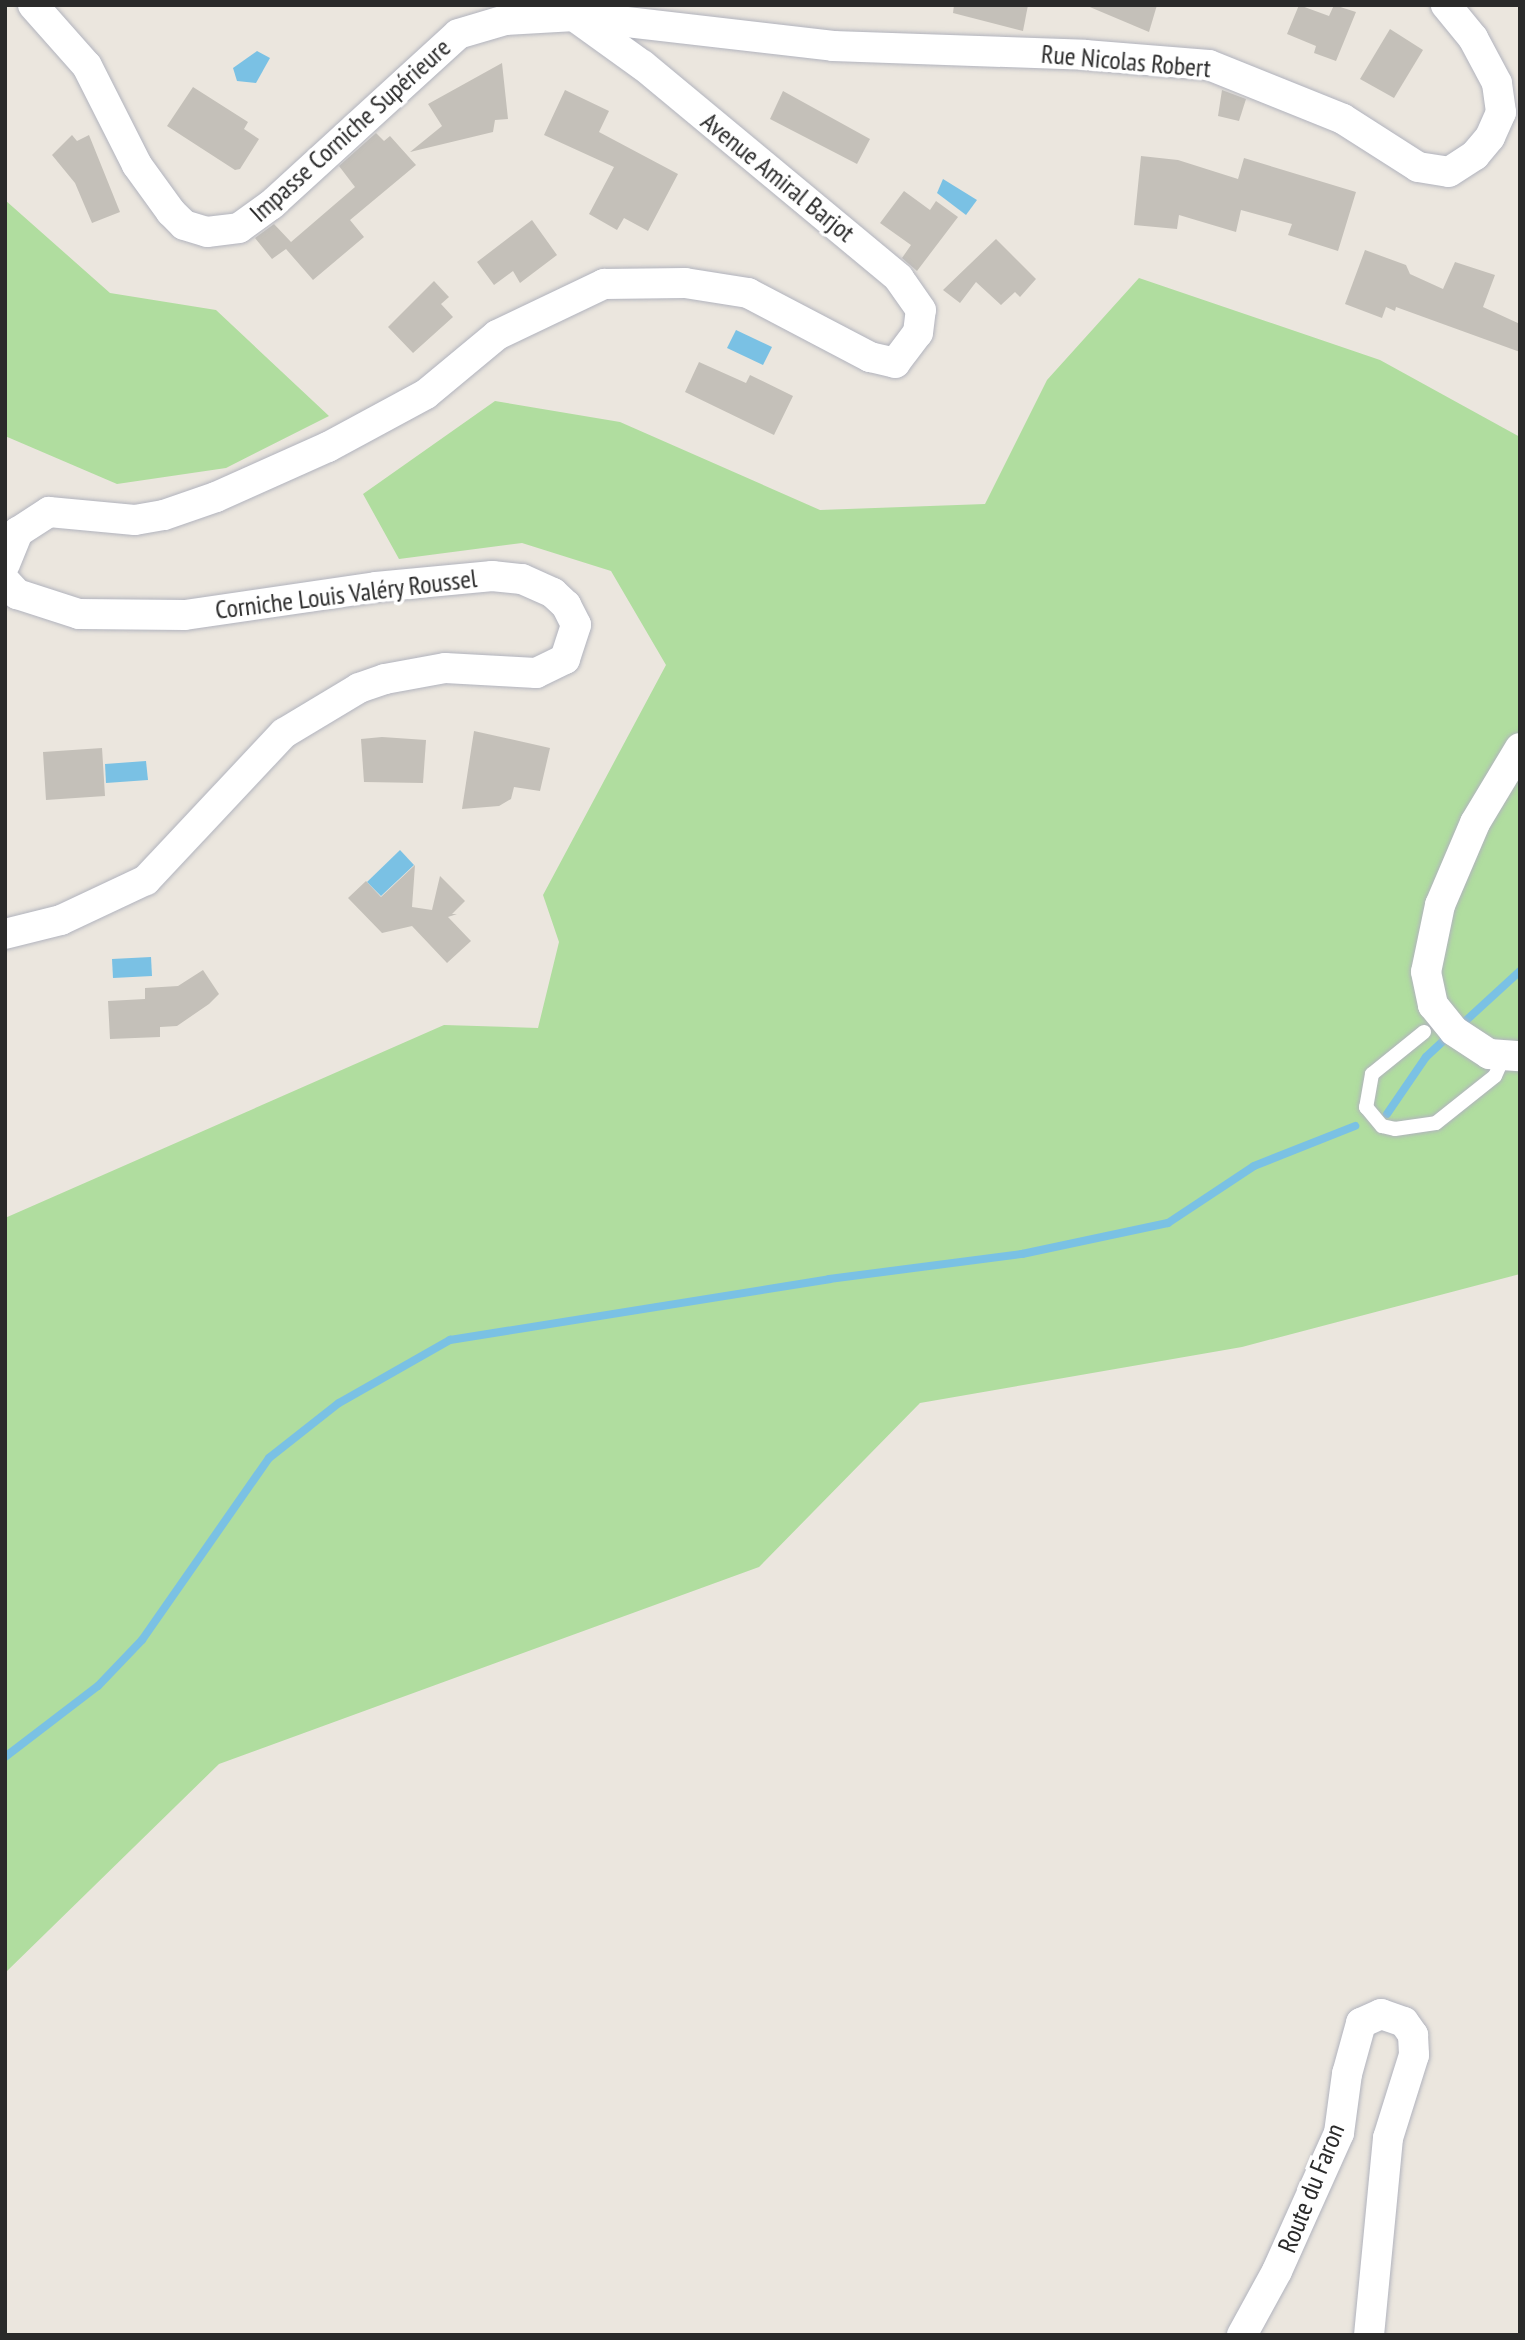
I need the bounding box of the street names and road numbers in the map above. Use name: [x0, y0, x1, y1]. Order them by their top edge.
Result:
street label: Impasse Corniche Supérieure: [243, 32, 457, 228]
street label: Rue Nicolas Robert: [1040, 38, 1212, 84]
street label: Avenue Amiral Barjot: [695, 105, 861, 249]
street label: Corniche Louis Valéry Roussel: [213, 562, 479, 626]
street label: Route du Faron: [1271, 2119, 1351, 2257]

